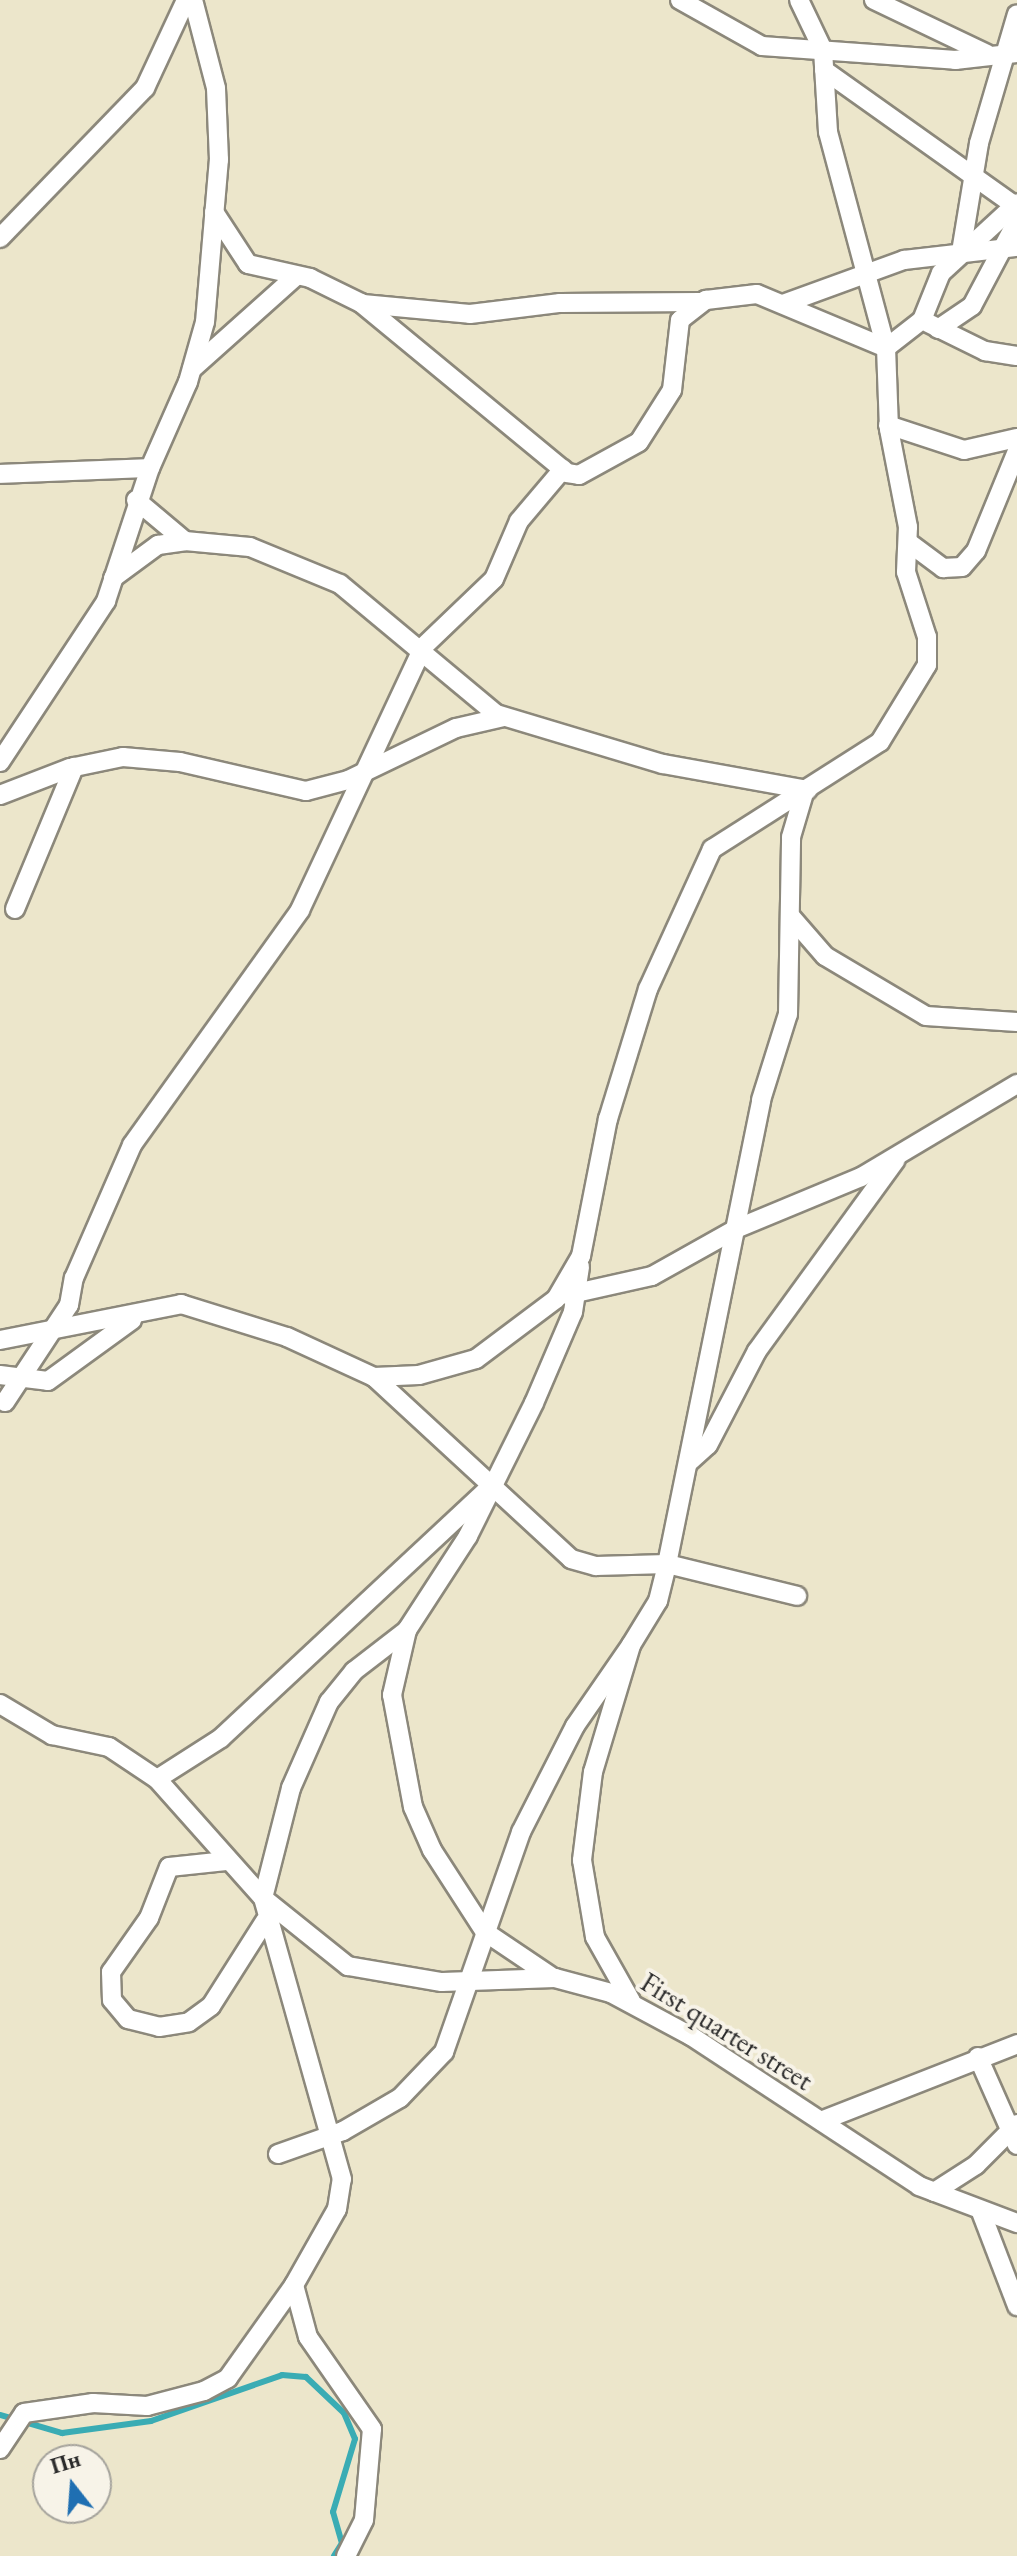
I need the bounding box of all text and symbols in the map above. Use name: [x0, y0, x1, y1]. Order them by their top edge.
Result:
street label: First quarter street: [635, 1965, 819, 2097]
north arrow: [32, 2444, 112, 2524]
text: Пн: [47, 2444, 84, 2481]

